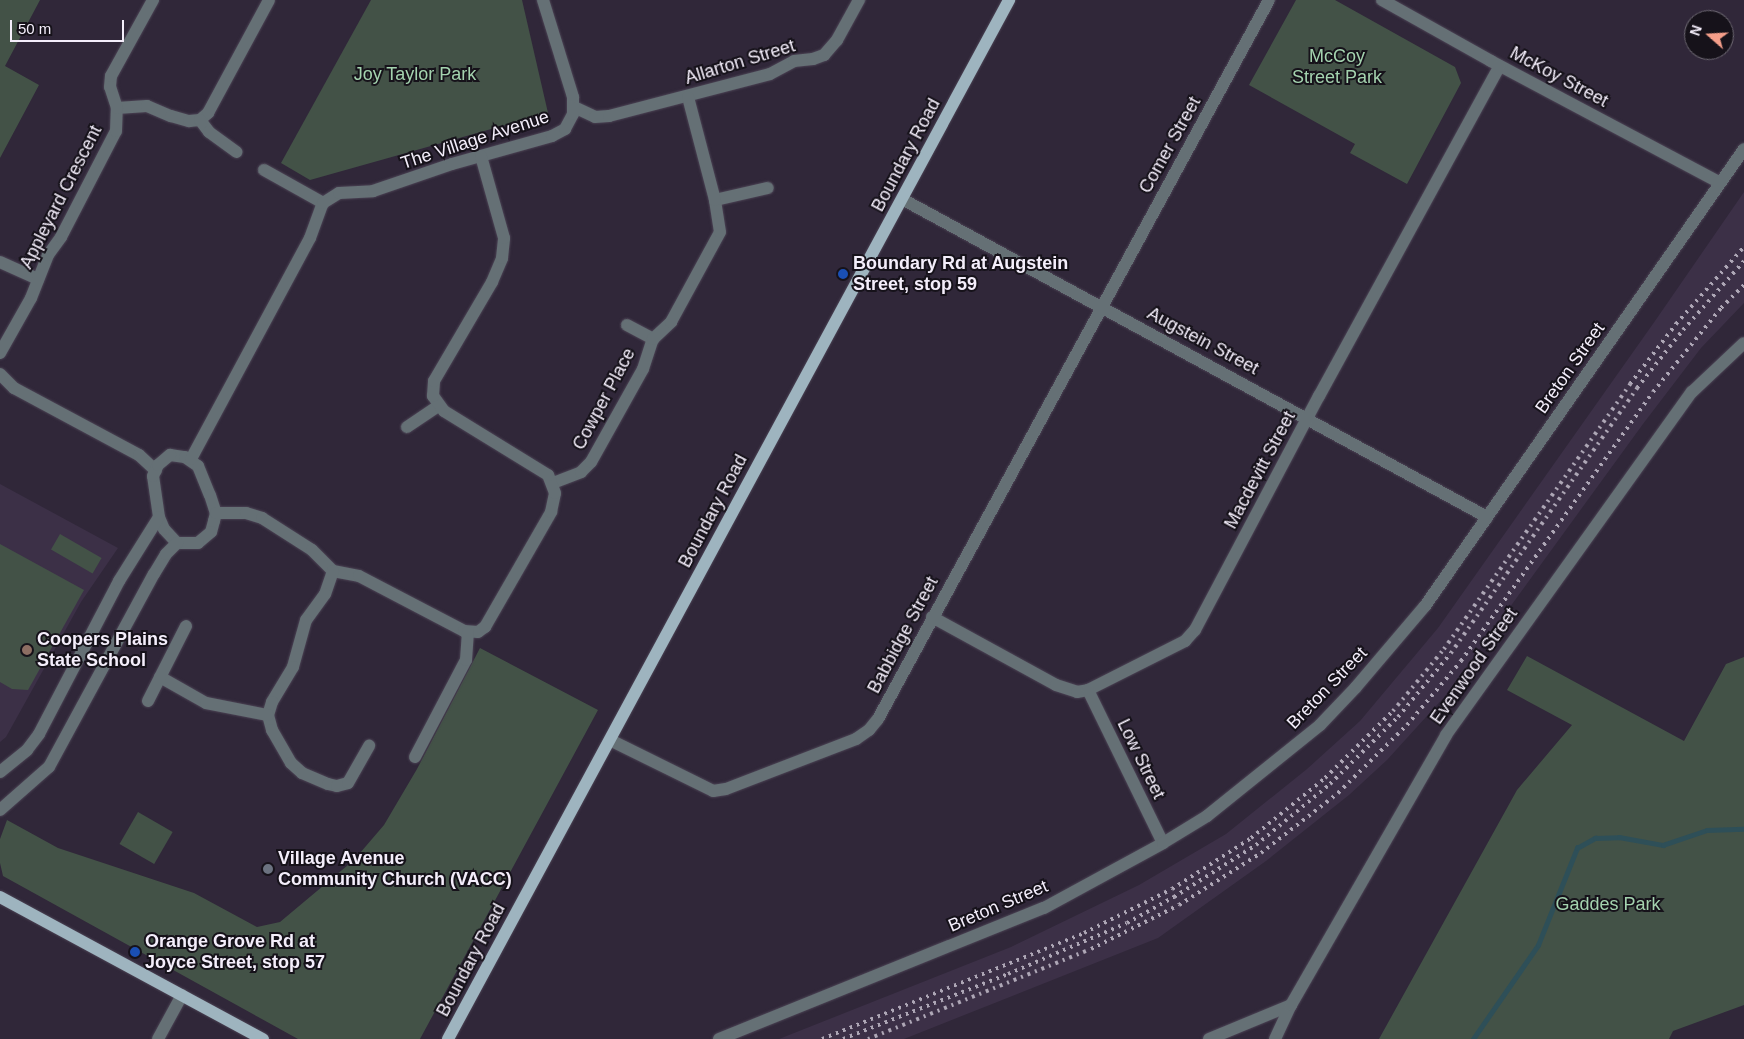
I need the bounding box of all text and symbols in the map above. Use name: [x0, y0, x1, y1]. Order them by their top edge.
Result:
scale bar: [12, 10, 126, 42]
north arrow: [1684, 10, 1734, 60]
text: 50 m: [18, 20, 51, 37]
text: N: [1687, 23, 1705, 38]
street label: Allarton Street: [682, 35, 798, 89]
street label: McKoy Street: [1506, 42, 1612, 112]
park label: McCoy Street Park: [1292, 46, 1382, 88]
park label: Joy Taylor Park: [353, 63, 477, 85]
street label: Comer Street: [1135, 93, 1205, 197]
street label: Boundary Road: [867, 95, 945, 215]
street label: The Village Avenue: [398, 106, 552, 174]
street label: Appleyard Crescent: [15, 122, 107, 272]
place label: Boundary Rd at Augstein Street, stop 59: [853, 253, 1069, 296]
marker: Boundary Rd at Augstein Street, stop 59: [837, 268, 849, 280]
street label: Augstein Street: [1144, 303, 1262, 379]
street label: Breton Street: [1531, 318, 1609, 418]
street label: Cowper Place: [568, 344, 640, 454]
street label: Macdevitt Street: [1220, 408, 1300, 532]
street label: Boundary Road: [674, 451, 752, 571]
street label: Babbidge Street: [863, 573, 943, 697]
street label: Evenwood Street: [1426, 604, 1522, 728]
place label: Coopers Plains State School: [37, 629, 168, 672]
street label: Breton Street: [1282, 642, 1372, 734]
marker: Coopers Plains State School: [21, 644, 33, 656]
street label: Low Street: [1112, 716, 1170, 802]
place label: Village Avenue Community Church (VACC): [278, 848, 512, 891]
marker: Village Avenue Community Church (VACC): [262, 863, 274, 875]
street label: Breton Street: [945, 875, 1051, 937]
park label: Gaddes Park: [1555, 893, 1661, 915]
street label: Boundary Road: [432, 900, 510, 1020]
place label: Orange Grove Rd at Joyce Street, stop 57: [145, 931, 325, 974]
marker: Orange Grove Rd at Joyce Street, stop 57: [129, 946, 141, 958]

